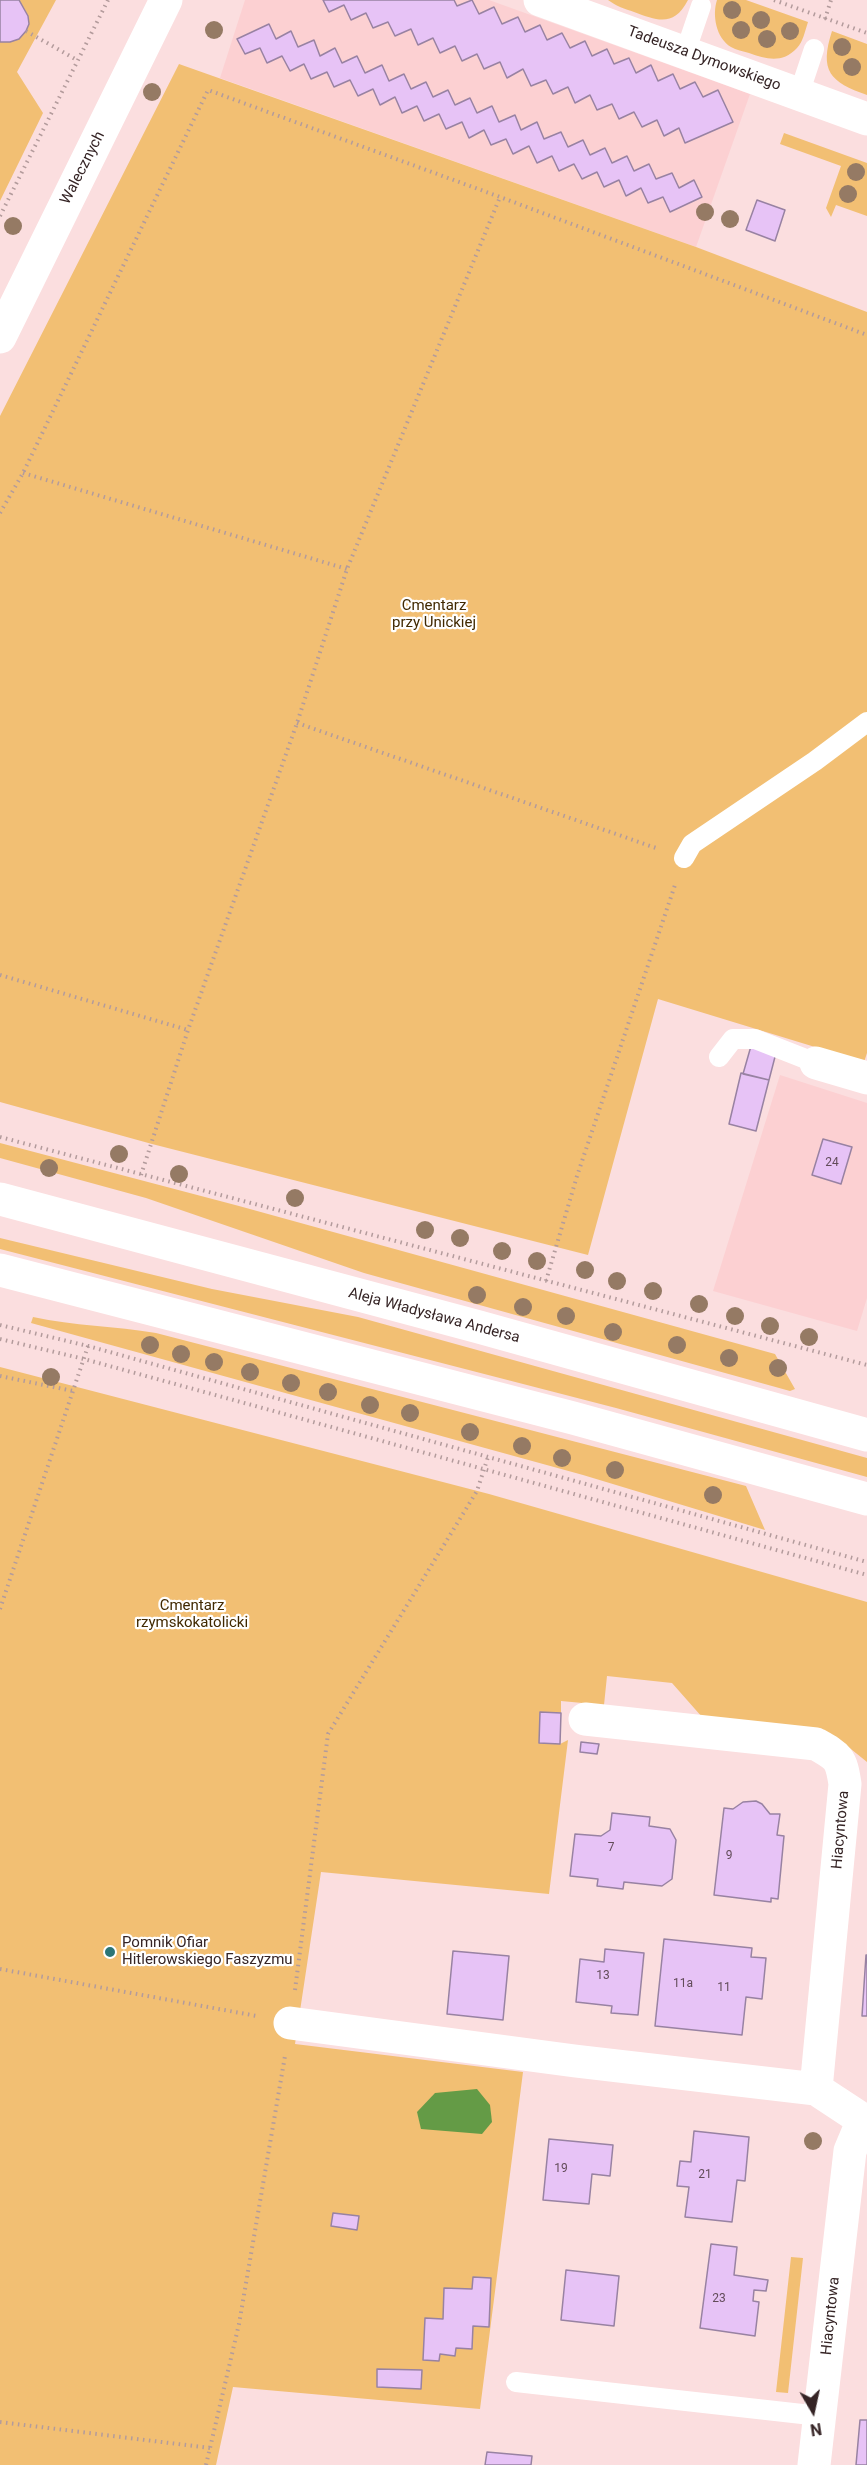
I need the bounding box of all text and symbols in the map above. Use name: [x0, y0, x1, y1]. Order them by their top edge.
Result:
street label: Tadeusza Dymowskiego: [625, 23, 783, 95]
street label: Walecznych: [57, 128, 109, 208]
park label: Cmentarz przy Unickiej: [392, 597, 476, 632]
house number: 24: [825, 1156, 839, 1170]
street label: Aleja Władysława Andersa: [346, 1284, 522, 1348]
park label: Cmentarz rzymskokatolicki: [136, 1597, 248, 1632]
street label: Hiacyntowa: [829, 1790, 853, 1870]
house number: 7: [608, 1841, 614, 1855]
house number: 9: [726, 1849, 732, 1863]
place label: Pomnik Ofiar Hitlerowskiego Faszyzmu: [122, 1934, 293, 1969]
marker: Pomnik Ofiar Hitlerowskiego Faszyzmu: [103, 1945, 117, 1959]
house number: 13: [596, 1969, 610, 1983]
house number: 11a: [673, 1977, 693, 1991]
house number: 11: [717, 1981, 731, 1995]
house number: 19: [554, 2162, 568, 2176]
house number: 21: [698, 2168, 712, 2182]
street label: Hiacyntowa: [818, 2276, 844, 2356]
house number: 23: [712, 2292, 726, 2306]
north arrow: [783, 2381, 843, 2441]
text: N: [809, 2419, 823, 2440]

